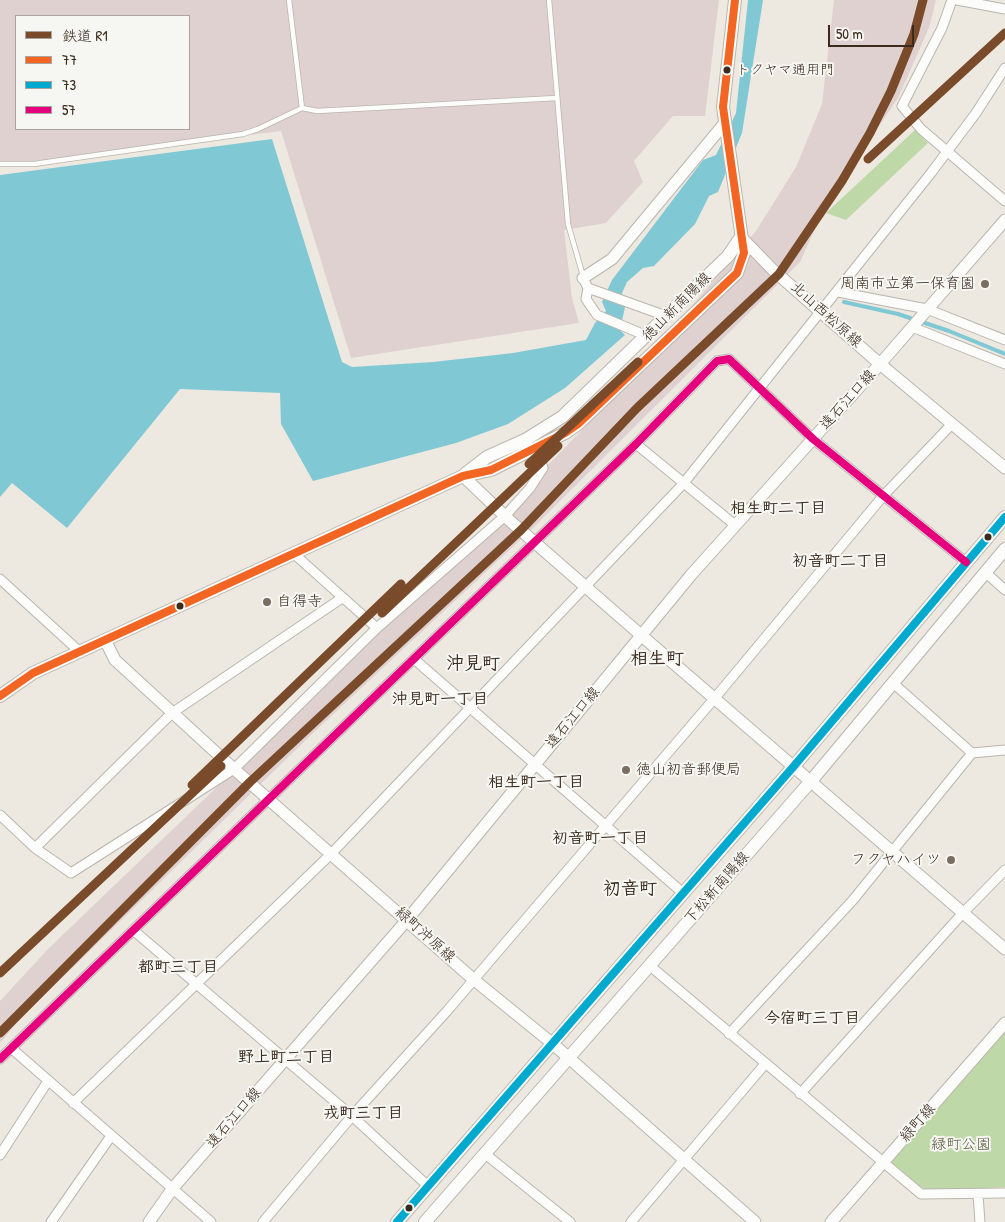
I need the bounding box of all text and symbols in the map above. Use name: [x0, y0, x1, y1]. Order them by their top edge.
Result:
legend: [15, 15, 190, 130]
scale bar: [830, 15, 916, 47]
text: 50 m: [836, 23, 863, 44]
text: 鉄道 R1: [62, 25, 108, 46]
text: 77: [62, 49, 77, 70]
place label: トクヤマ通用門: [736, 62, 834, 78]
marker: トクヤマ通用門: [722, 65, 732, 75]
text: 73: [62, 74, 76, 95]
text: 57: [62, 99, 76, 120]
street label: 徳山新南陽線: [639, 269, 715, 345]
place label: 周南市立第一保育園: [840, 275, 975, 293]
street label: 北山西松原線: [787, 278, 865, 352]
marker: 周南市立第一保育園: [979, 278, 991, 290]
street label: 遠石江口線: [816, 366, 880, 434]
district label: 相生町二丁目: [730, 499, 826, 519]
unlabelled marker: [983, 532, 993, 542]
district label: 初音町二丁目: [792, 552, 888, 572]
place label: 自得寺: [277, 593, 322, 611]
marker: 自得寺: [261, 596, 273, 608]
unlabelled marker: [175, 601, 185, 611]
district label: 相生町: [630, 648, 684, 670]
district label: 沖見町: [446, 653, 500, 675]
street label: 遠石江口線: [542, 683, 604, 753]
district label: 沖見町一丁目: [392, 690, 488, 710]
place label: 徳山初音郵便局: [636, 761, 741, 779]
marker: 徳山初音郵便局: [620, 764, 632, 776]
district label: 相生町一丁目: [488, 773, 584, 793]
district label: 初音町一丁目: [552, 829, 648, 849]
street label: 下松新南陽線: [681, 848, 753, 928]
place label: フクヤハイツ: [851, 851, 941, 869]
marker: フクヤハイツ: [945, 854, 957, 866]
district label: 初音町: [603, 878, 657, 900]
street label: 緑町沖原線: [391, 903, 459, 967]
district label: 都町三丁目: [138, 958, 218, 978]
district label: 今宿町三丁目: [764, 1009, 860, 1029]
district label: 野上町二丁目: [238, 1048, 334, 1068]
street label: 遠石江口線: [203, 1084, 265, 1152]
street label: 緑町線: [896, 1100, 940, 1146]
district label: 戎町三丁目: [323, 1104, 403, 1124]
park label: 緑町公園: [931, 1136, 991, 1154]
unlabelled marker: [404, 1203, 414, 1213]

